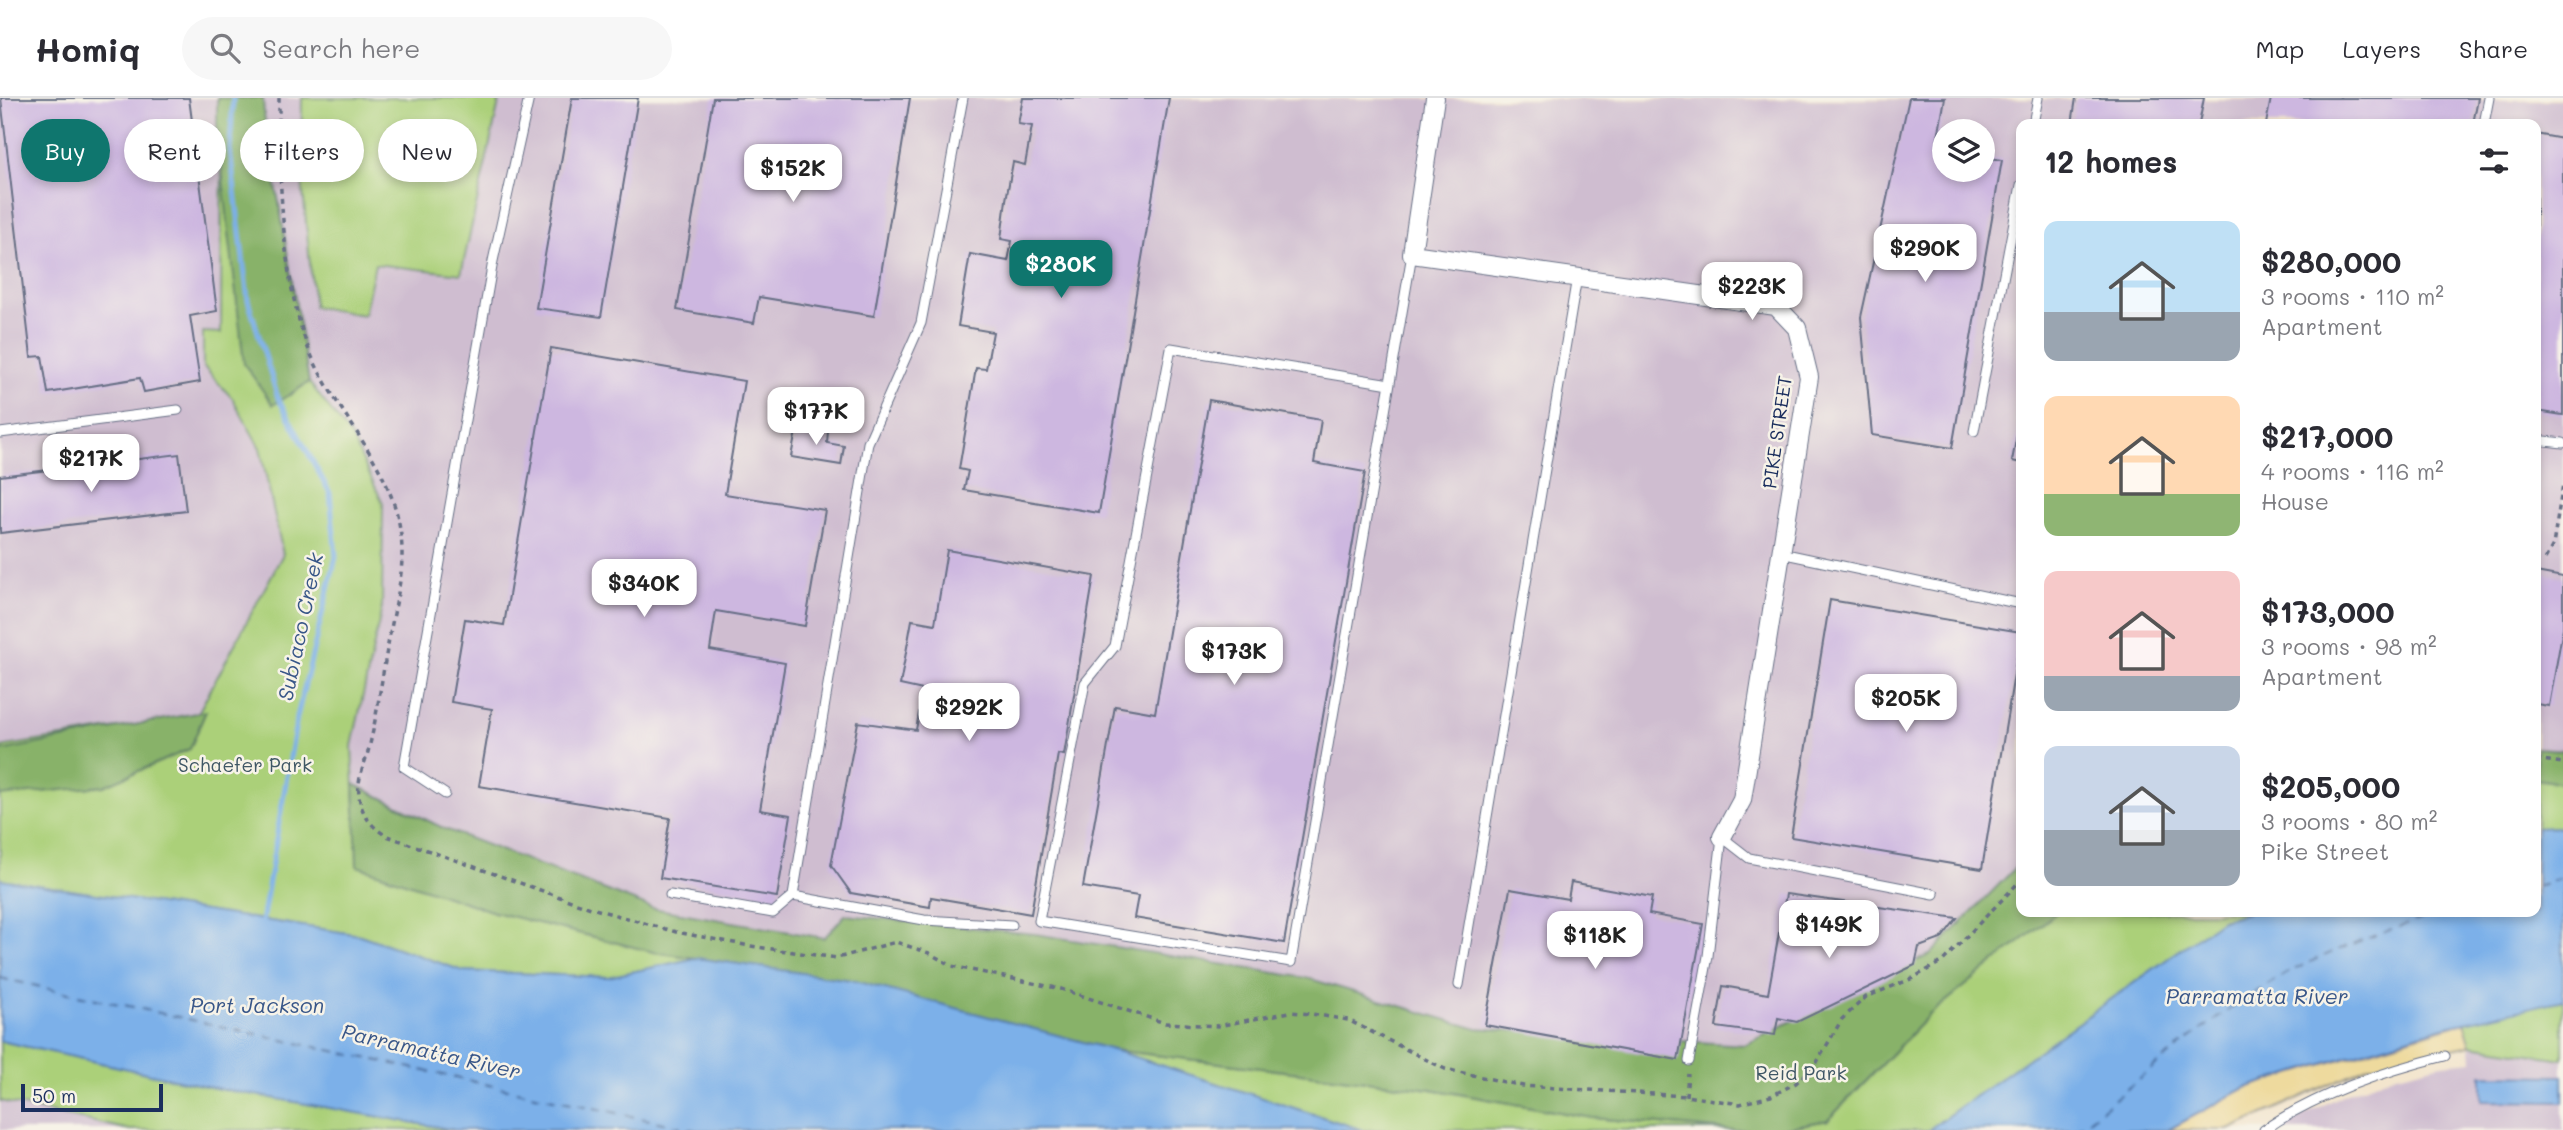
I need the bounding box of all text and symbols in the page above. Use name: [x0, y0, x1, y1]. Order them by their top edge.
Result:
search box: [182, 17, 672, 80]
text: Homiq: [35, 27, 140, 70]
icon: search: [206, 29, 244, 67]
text: Search here: [262, 31, 420, 65]
text: Map: [2256, 33, 2304, 64]
text: Layers: [2342, 33, 2421, 64]
text: Share: [2459, 33, 2528, 64]
chip: Buy: [21, 119, 110, 182]
chip: Rent: [124, 119, 226, 182]
chip: Filters: [240, 119, 364, 182]
chip: New: [378, 119, 477, 182]
map controls: [1932, 119, 1995, 182]
button: layers: [1932, 119, 1995, 182]
text: 12 homes: [2044, 141, 2177, 181]
icon: filters: [2475, 142, 2513, 180]
pin: $152K: [744, 144, 842, 204]
text: $152K: [760, 152, 826, 182]
pin: $290K: [1876, 225, 1974, 284]
text: $290K: [1890, 232, 1960, 262]
pin: $280K: [1012, 240, 1110, 300]
text: $280,000: [2261, 241, 2401, 281]
text: $280K: [1025, 248, 1097, 278]
icon: home: [2100, 249, 2184, 333]
pin: $223K: [1703, 262, 1801, 322]
text: $223K: [1718, 270, 1786, 300]
text: 3 rooms · 110 m²: [2261, 281, 2444, 311]
text: Apartment: [2261, 311, 2383, 341]
street label: PIKE STREET: [1756, 374, 1797, 490]
pin: $177K: [767, 388, 865, 447]
text: $177K: [783, 395, 849, 425]
text: $217,000: [2261, 416, 2393, 456]
icon: home: [2100, 424, 2184, 508]
pin: $217K: [42, 434, 140, 494]
text: $217K: [58, 442, 124, 472]
text: 4 rooms · 116 m²: [2261, 456, 2444, 486]
text: House: [2261, 486, 2329, 516]
water label: Subiaco Creek: [271, 549, 329, 703]
pin: $340K: [595, 560, 693, 619]
text: $340K: [608, 567, 680, 597]
text: $173,000: [2261, 591, 2395, 631]
icon: home: [2100, 599, 2184, 683]
pin: $173K: [1185, 628, 1283, 687]
text: 3 rooms · 98 m²: [2261, 631, 2437, 661]
text: $173K: [1201, 635, 1267, 665]
text: Apartment: [2261, 661, 2383, 691]
pin: $205K: [1857, 674, 1955, 734]
text: $205K: [1871, 682, 1941, 712]
pin: $292K: [920, 684, 1018, 743]
text: $292K: [935, 691, 1003, 721]
park label: Schaefer Park: [178, 752, 312, 777]
text: $205,000: [2261, 766, 2400, 806]
icon: home: [2100, 774, 2184, 858]
text: 3 rooms · 80 m²: [2261, 806, 2437, 836]
text: Pike Street: [2261, 836, 2389, 866]
pin: $149K: [1780, 900, 1878, 960]
text: $149K: [1795, 908, 1863, 938]
pin: $118K: [1546, 912, 1644, 971]
text: $118K: [1563, 919, 1627, 949]
water label: Parramatta River: [2166, 982, 2348, 1009]
water label: Port Jackson: [190, 991, 324, 1018]
water label: Parramatta River: [339, 1017, 523, 1084]
park label: Reid Park: [1756, 1060, 1846, 1085]
scale bar: [21, 1081, 163, 1113]
text: 50 m: [32, 1083, 76, 1108]

